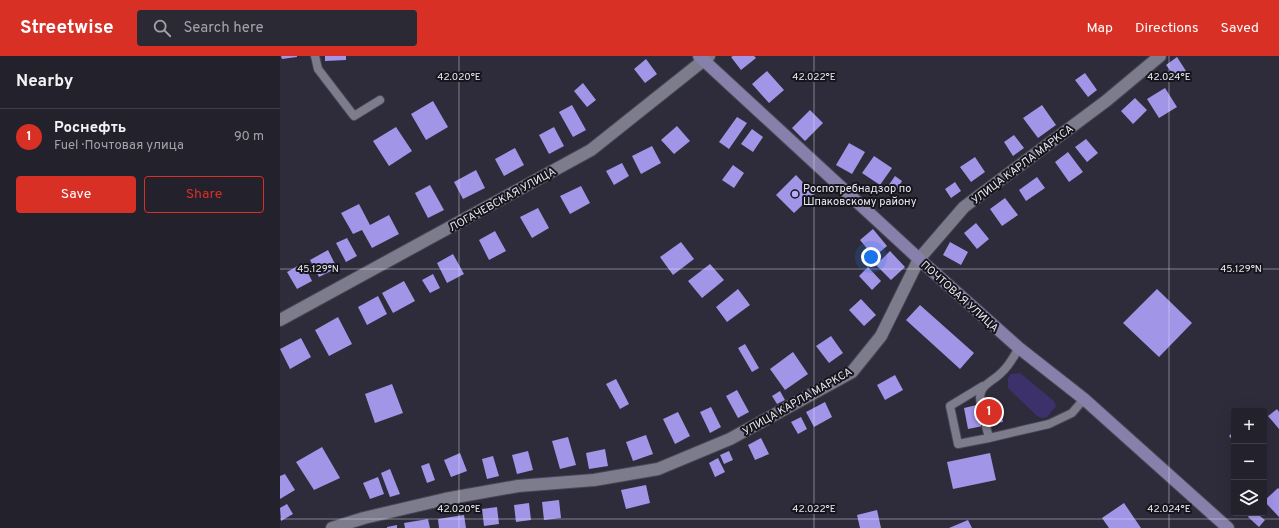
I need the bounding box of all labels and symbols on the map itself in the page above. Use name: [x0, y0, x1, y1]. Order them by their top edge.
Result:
text: 42.020°E: [437, 71, 481, 84]
text: 42.022°E: [792, 71, 836, 84]
text: 42.024°E: [1147, 71, 1191, 84]
street label: УЛИЦА КАРЛА МАРКСА: [969, 122, 1076, 208]
street label: ЛОГАЧЕВСКАЯ УЛИЦА: [447, 165, 558, 235]
place label: Роспотребнадзор по Шпаковскому району: [803, 182, 917, 209]
marker: Роспотребнадзор по Шпаковскому району: [790, 189, 800, 199]
your location: [861, 247, 881, 267]
street label: ПОЧТОВАЯ УЛИЦА: [917, 258, 1001, 335]
text: 45.129°N: [297, 263, 339, 276]
text: 45.129°N: [1220, 263, 1262, 276]
street label: УЛИЦА КАРЛА МАРКСА: [740, 365, 855, 439]
pin: 1: [976, 397, 1002, 427]
text: 42.020°E: [437, 503, 481, 516]
text: 42.022°E: [792, 503, 836, 516]
text: 42.024°E: [1147, 503, 1191, 516]

